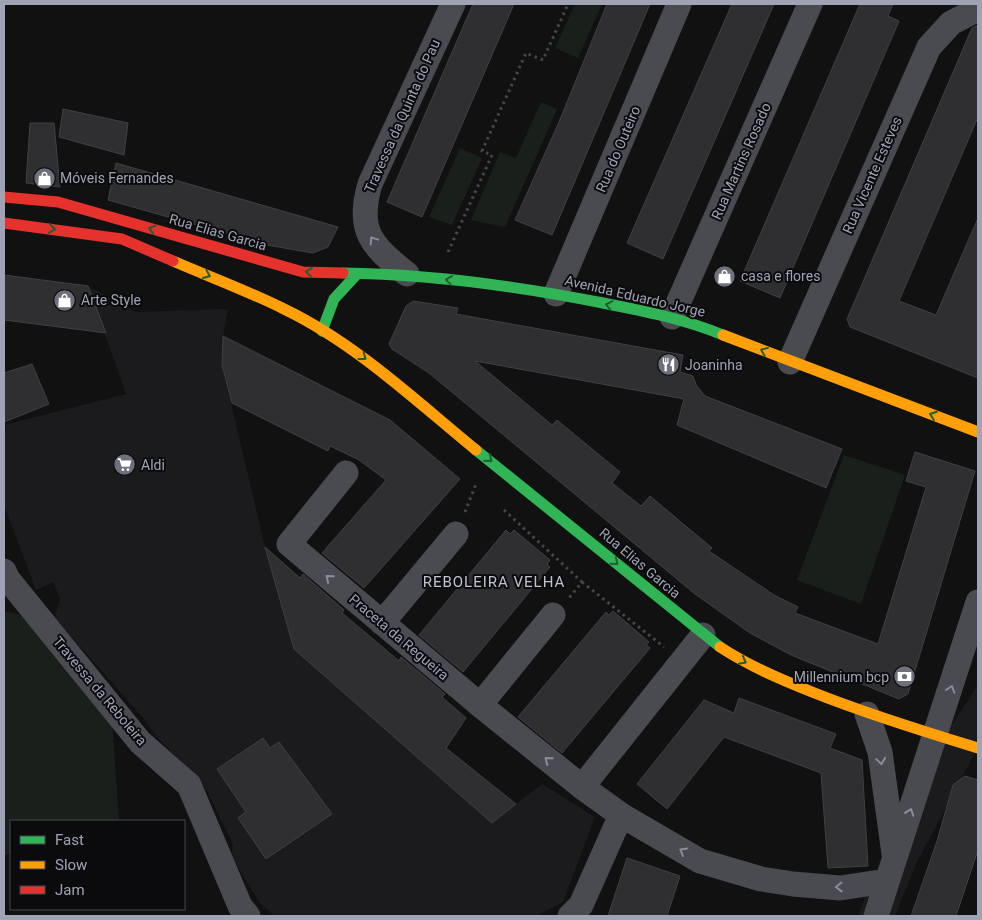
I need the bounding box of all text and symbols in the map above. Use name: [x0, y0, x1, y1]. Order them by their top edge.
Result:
street label: Travessa da Quinta do Pau: [361, 37, 443, 195]
street label: Rua Martins Rosado: [708, 100, 774, 222]
street label: Rua do Outeiro: [593, 103, 643, 195]
street label: Rua Vicente Esteves: [839, 114, 905, 236]
shop icon: Móveis Fernandes: [32, 166, 56, 190]
place label: Móveis Fernandes: [60, 170, 174, 186]
street label: Rua Elias Garcia: [167, 210, 269, 254]
one-way arrow: [48, 224, 56, 234]
one-way arrow: [148, 224, 157, 234]
one-way arrow: [370, 236, 379, 246]
shop icon: casa e flores: [713, 264, 737, 288]
one-way arrow: [304, 266, 312, 277]
place label: casa e flores: [741, 268, 820, 284]
one-way arrow: [202, 269, 211, 280]
street label: Avenida Eduardo Jorge: [563, 272, 707, 320]
one-way arrow: [444, 275, 452, 286]
shop icon: Arte Style: [53, 288, 77, 312]
place label: Arte Style: [81, 292, 141, 308]
one-way arrow: [605, 300, 613, 311]
one-way arrow: [760, 347, 769, 357]
one-way arrow: [357, 351, 367, 360]
restaurant icon: Joaninha: [657, 353, 681, 377]
place label: Joaninha: [685, 357, 743, 373]
one-way arrow: [929, 411, 937, 421]
supermarket icon: Aldi: [113, 453, 137, 477]
one-way arrow: [484, 453, 493, 462]
place label: Aldi: [141, 457, 165, 473]
street label: Rua Elias Garcia: [596, 525, 684, 601]
one-way arrow: [609, 557, 618, 565]
district label: REBOLEIRA VELHA: [423, 573, 565, 591]
one-way arrow: [325, 575, 334, 584]
street label: Praceta da Regueira: [346, 591, 452, 683]
street label: Travessa da Reboleira: [50, 634, 150, 748]
one-way arrow: [738, 655, 747, 665]
bank icon: Millennium bcp: [893, 665, 917, 689]
place label: Millennium bcp: [794, 669, 889, 685]
one-way arrow: [946, 685, 956, 694]
one-way arrow: [876, 756, 886, 765]
one-way arrow: [545, 757, 554, 765]
one-way arrow: [904, 809, 914, 817]
legend: [10, 820, 185, 910]
text: Fast: [55, 831, 84, 849]
one-way arrow: [679, 847, 688, 857]
text: Slow: [55, 856, 87, 874]
text: Jam: [55, 881, 85, 899]
one-way arrow: [835, 882, 842, 892]

